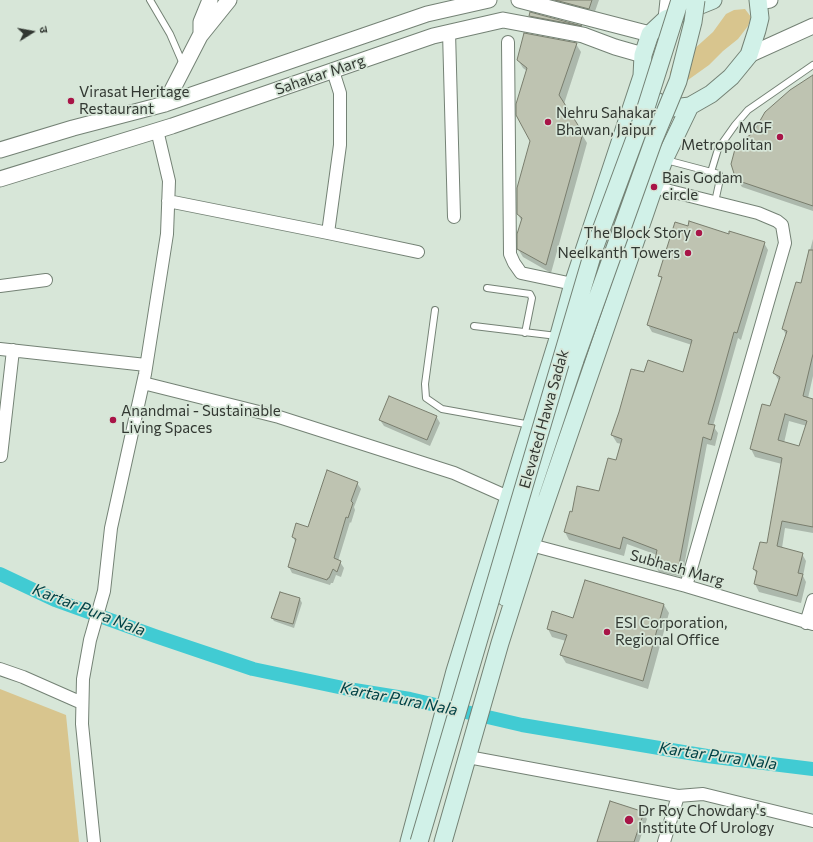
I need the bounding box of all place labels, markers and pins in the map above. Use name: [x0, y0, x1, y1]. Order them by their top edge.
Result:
place label: Virasat Heritage Restaurant: [79, 83, 189, 118]
marker: Virasat Heritage Restaurant: [66, 96, 76, 106]
place label: Nehru Sahakar Bhawan, Jaipur: [556, 104, 656, 139]
marker: Nehru Sahakar Bhawan, Jaipur: [543, 117, 553, 127]
place label: MGF Metropolitan: [681, 119, 772, 154]
marker: MGF Metropolitan: [775, 132, 785, 142]
place label: Bais Godam circle: [662, 169, 743, 204]
marker: Bais Godam circle: [649, 182, 659, 192]
place label: The Block Story: [584, 224, 691, 242]
marker: The Block Story: [694, 228, 704, 238]
place label: Neelkanth Towers: [558, 244, 680, 262]
marker: Neelkanth Towers: [683, 248, 693, 258]
place label: Anandmai - Sustainable Living Spaces: [121, 402, 281, 437]
marker: Anandmai - Sustainable Living Spaces: [108, 415, 118, 425]
place label: ESI Corporation, Regional Office: [615, 614, 728, 649]
marker: ESI Corporation, Regional Office: [602, 627, 612, 637]
place label: Dr Roy Chowdary's Institute Of Urology: [638, 802, 774, 837]
marker: Dr Roy Chowdary's Institute Of Urology: [623, 814, 635, 826]

